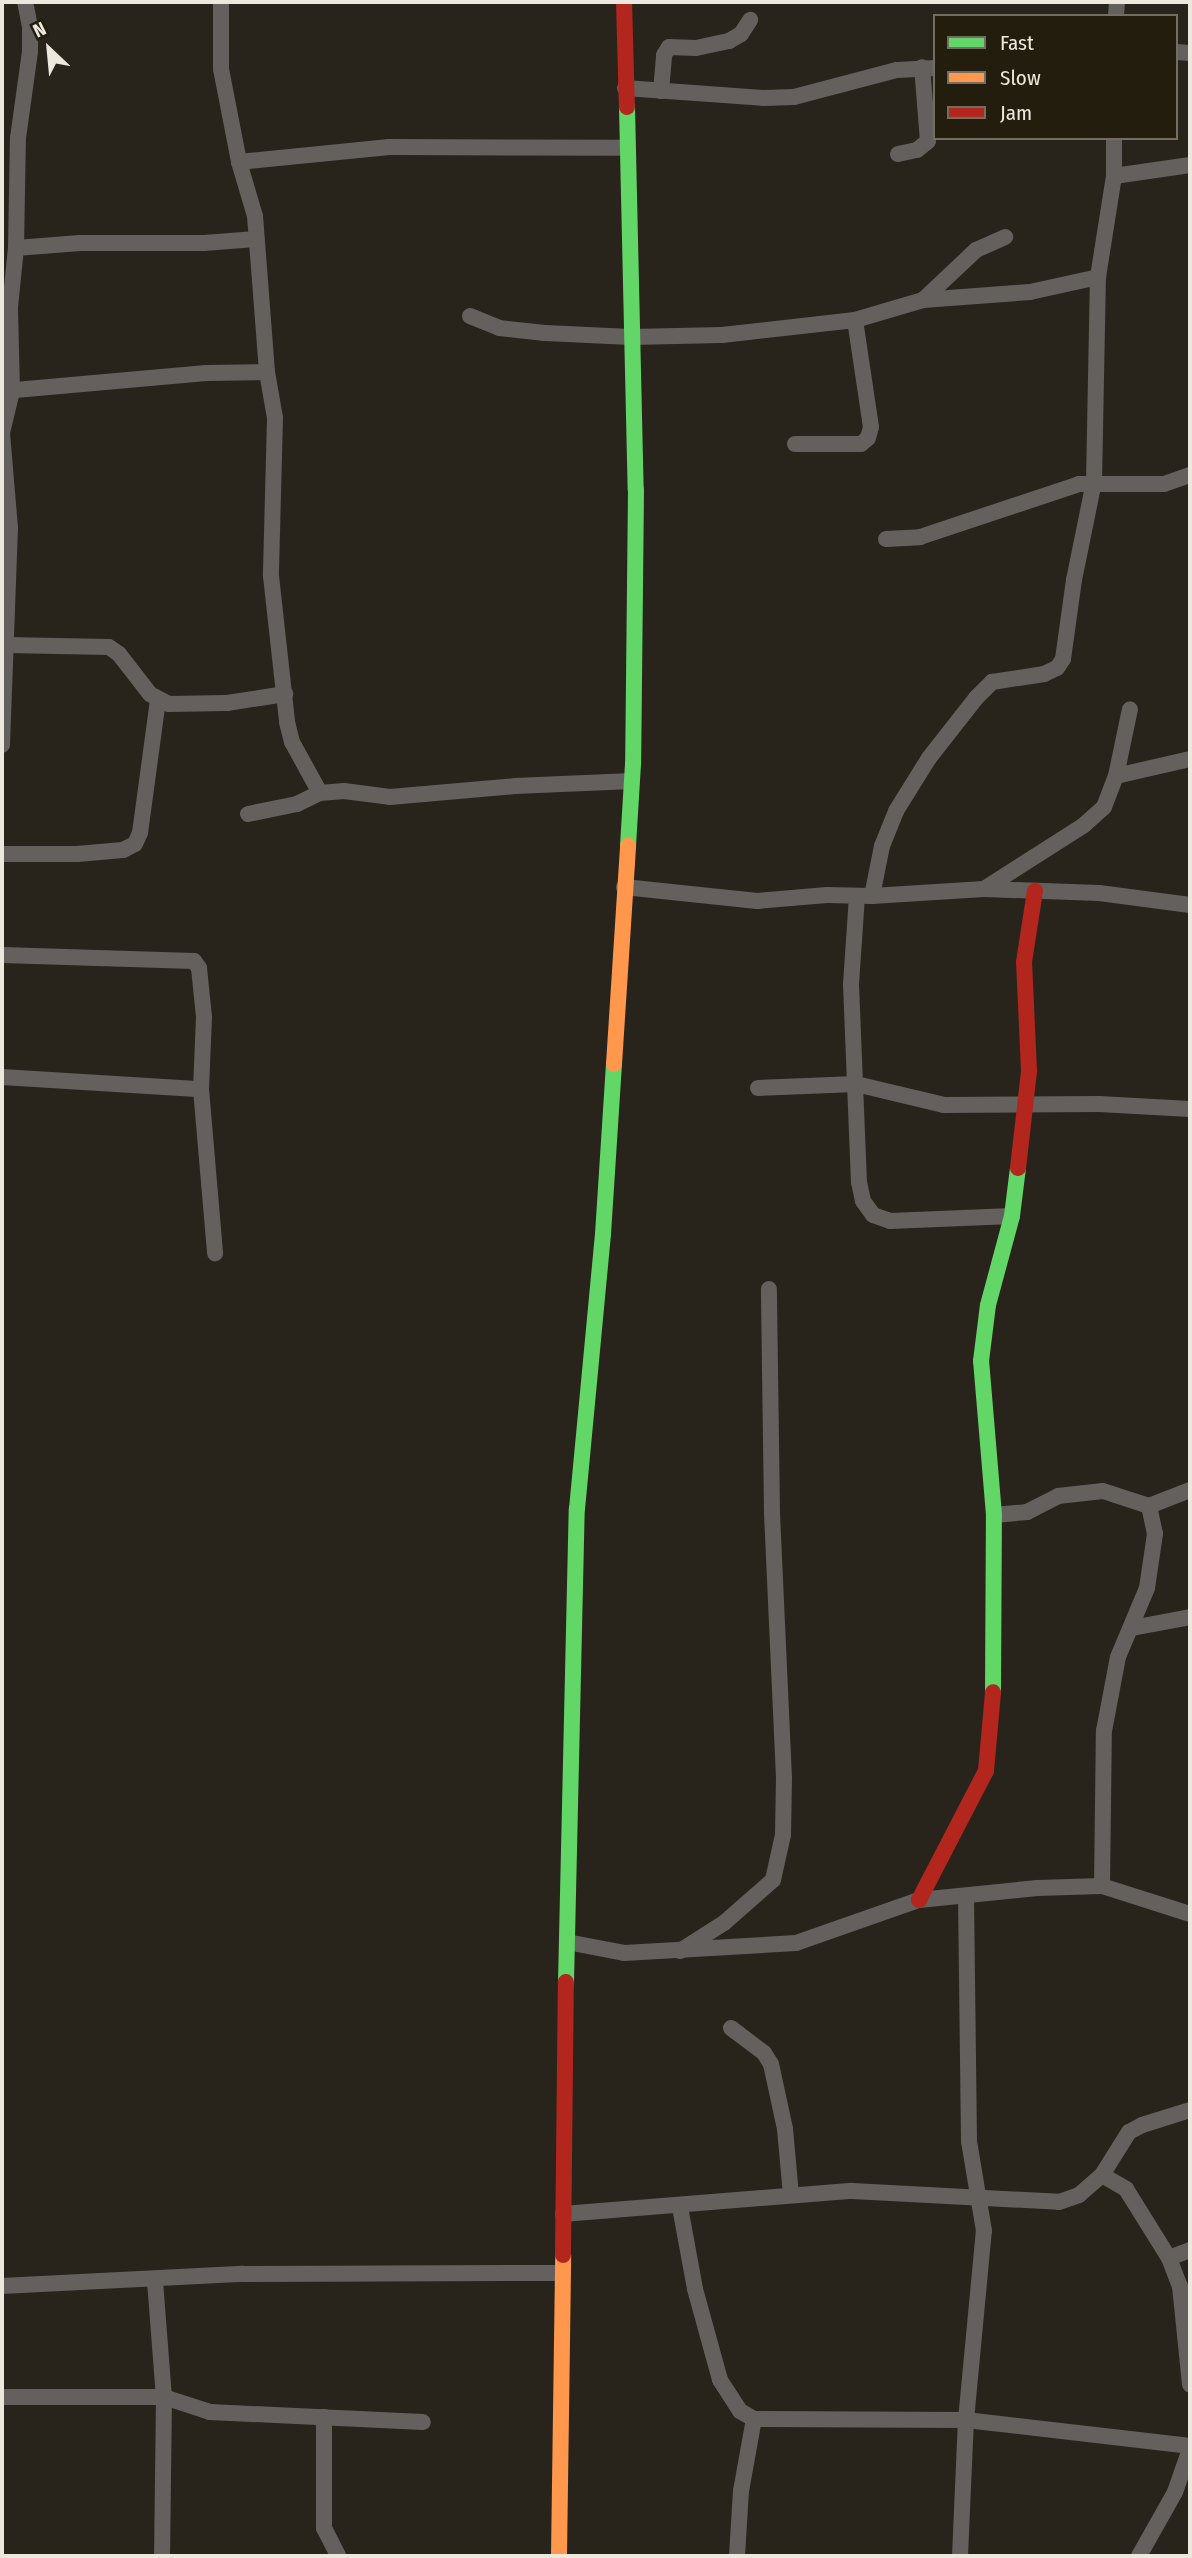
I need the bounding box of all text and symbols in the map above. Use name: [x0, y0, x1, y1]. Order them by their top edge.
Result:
north arrow: [14, 14, 84, 84]
legend: [933, 14, 1178, 140]
text: N: [29, 17, 50, 43]
text: Fast: [1000, 30, 1034, 56]
text: Slow: [1000, 65, 1041, 91]
text: Jam: [1000, 100, 1032, 126]

